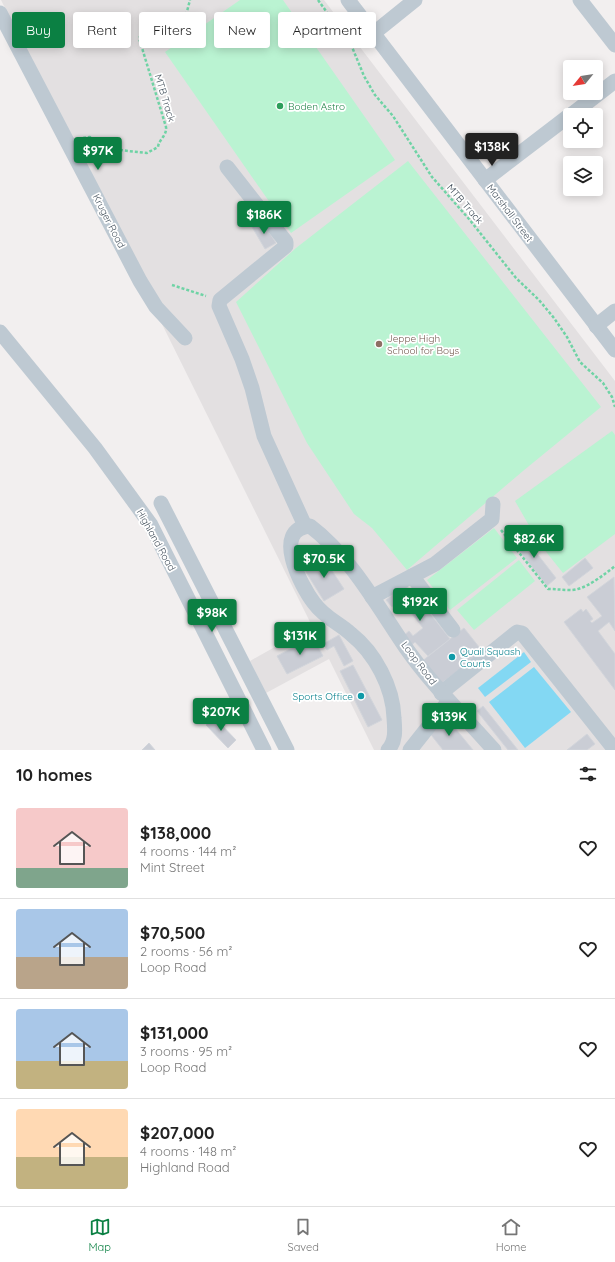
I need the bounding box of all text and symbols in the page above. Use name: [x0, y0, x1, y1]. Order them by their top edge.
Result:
chip: Buy: [12, 12, 65, 48]
chip: Rent: [73, 12, 131, 48]
chip: Filters: [139, 12, 206, 48]
chip: New: [214, 12, 270, 48]
chip: Apartment: [278, 12, 376, 48]
north arrow: [563, 60, 603, 100]
map controls: [563, 60, 603, 196]
street label: MTB Track: [152, 73, 178, 123]
place label: Boden Astro: [288, 100, 345, 113]
marker: Boden Astro: [275, 101, 285, 111]
button: locate: [563, 108, 603, 148]
pin: $138K: [464, 133, 520, 167]
pin: $97K: [74, 137, 122, 171]
text: $138K: [474, 138, 510, 154]
text: $97K: [83, 142, 113, 158]
button: layers: [563, 156, 603, 196]
street label: MTB Track: [444, 181, 486, 227]
street label: Marshall Street: [484, 181, 536, 245]
street label: Kruger Road: [90, 192, 128, 250]
pin: $186K: [236, 201, 292, 235]
text: $186K: [246, 206, 282, 222]
place label: Jeppe High School for Boys: [387, 332, 460, 357]
marker: Jeppe High School for Boys: [374, 339, 384, 349]
street label: Highland Road: [134, 507, 178, 573]
pin: $82.6K: [501, 525, 567, 559]
text: $82.6K: [513, 530, 555, 546]
pin: $70.5K: [291, 545, 357, 579]
text: $70.5K: [303, 550, 345, 566]
pin: $192K: [392, 588, 448, 622]
text: $192K: [402, 593, 438, 609]
pin: $98K: [188, 599, 236, 633]
text: $98K: [197, 604, 227, 620]
pin: $131K: [272, 622, 328, 656]
text: $131K: [283, 627, 317, 643]
street label: Loop Road: [398, 639, 440, 687]
place label: Quail Squash Courts: [460, 645, 520, 670]
marker: Quail Squash Courts: [447, 652, 457, 662]
place label: Sports Office: [293, 690, 353, 703]
marker: Sports Office: [356, 691, 366, 701]
pin: $207K: [193, 698, 249, 732]
text: $207K: [202, 703, 240, 719]
pin: $139K: [421, 703, 477, 737]
text: $139K: [431, 708, 467, 724]
icon: filters: [577, 763, 599, 785]
text: 10 homes: [16, 764, 92, 785]
text: $138,000: [140, 822, 211, 843]
icon: home: [48, 824, 96, 872]
icon: heart: [577, 837, 599, 859]
text: 4 rooms · 144 m²: [140, 843, 236, 859]
text: Mint Street: [140, 859, 205, 875]
text: $70,500: [140, 922, 205, 943]
icon: home: [48, 925, 96, 973]
icon: heart: [577, 938, 599, 960]
text: 2 rooms · 56 m²: [140, 943, 232, 959]
text: Loop Road: [140, 959, 206, 975]
text: $131,000: [140, 1022, 209, 1043]
icon: home: [48, 1025, 96, 1073]
icon: heart: [577, 1038, 599, 1060]
text: 3 rooms · 95 m²: [140, 1043, 232, 1059]
text: Loop Road: [140, 1059, 206, 1075]
text: $207,000: [140, 1122, 214, 1143]
icon: home: [48, 1125, 96, 1173]
icon: heart: [577, 1138, 599, 1160]
text: 4 rooms · 148 m²: [140, 1143, 236, 1159]
text: Highland Road: [140, 1159, 230, 1175]
tab: Map: [88, 1216, 111, 1254]
tab: Saved: [288, 1216, 319, 1254]
tab: Home: [496, 1216, 527, 1254]

